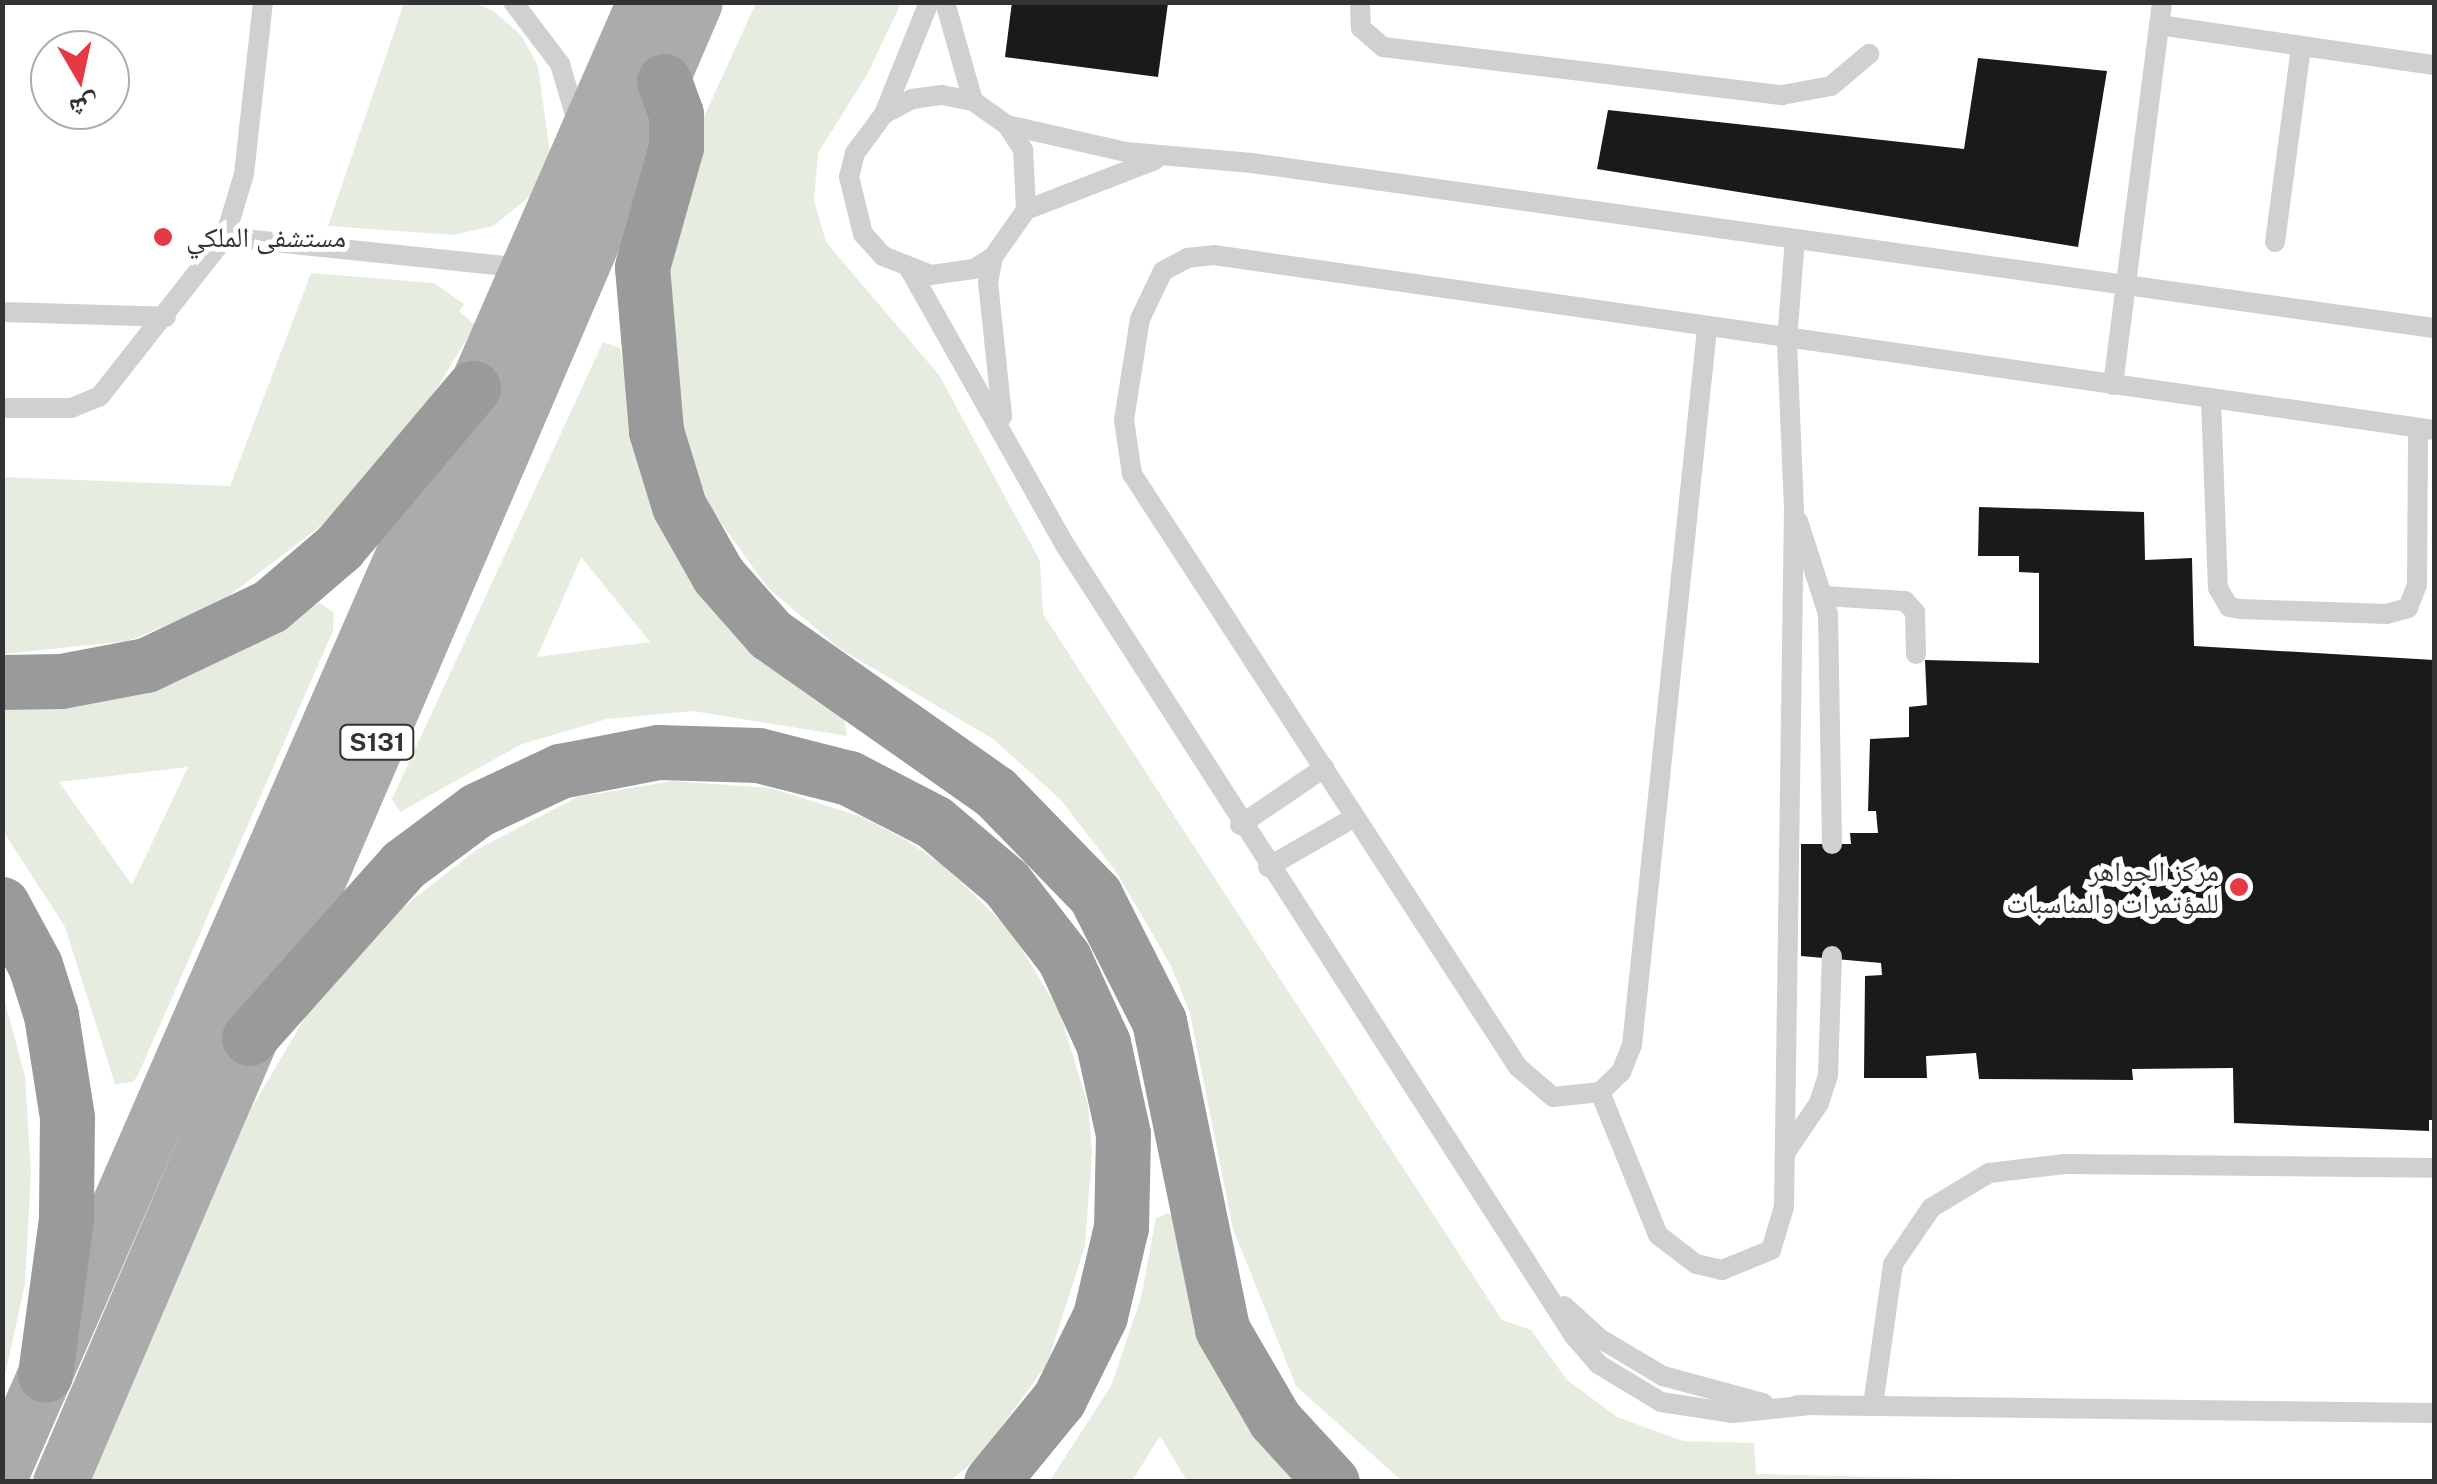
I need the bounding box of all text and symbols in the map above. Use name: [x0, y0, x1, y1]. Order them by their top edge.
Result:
north arrow: [30, 30, 130, 130]
text: ش: [67, 90, 102, 127]
place label: مستشفى الملكي: [186, 220, 346, 254]
marker: مستشفى الملكي: [150, 224, 176, 250]
road number: S131: [337, 722, 417, 762]
place label: مركز الجواهر للمؤتمرات والمناسبات: [2006, 854, 2219, 920]
marker: مركز الجواهر للمؤتمرات والمناسبات: [2228, 876, 2250, 898]

